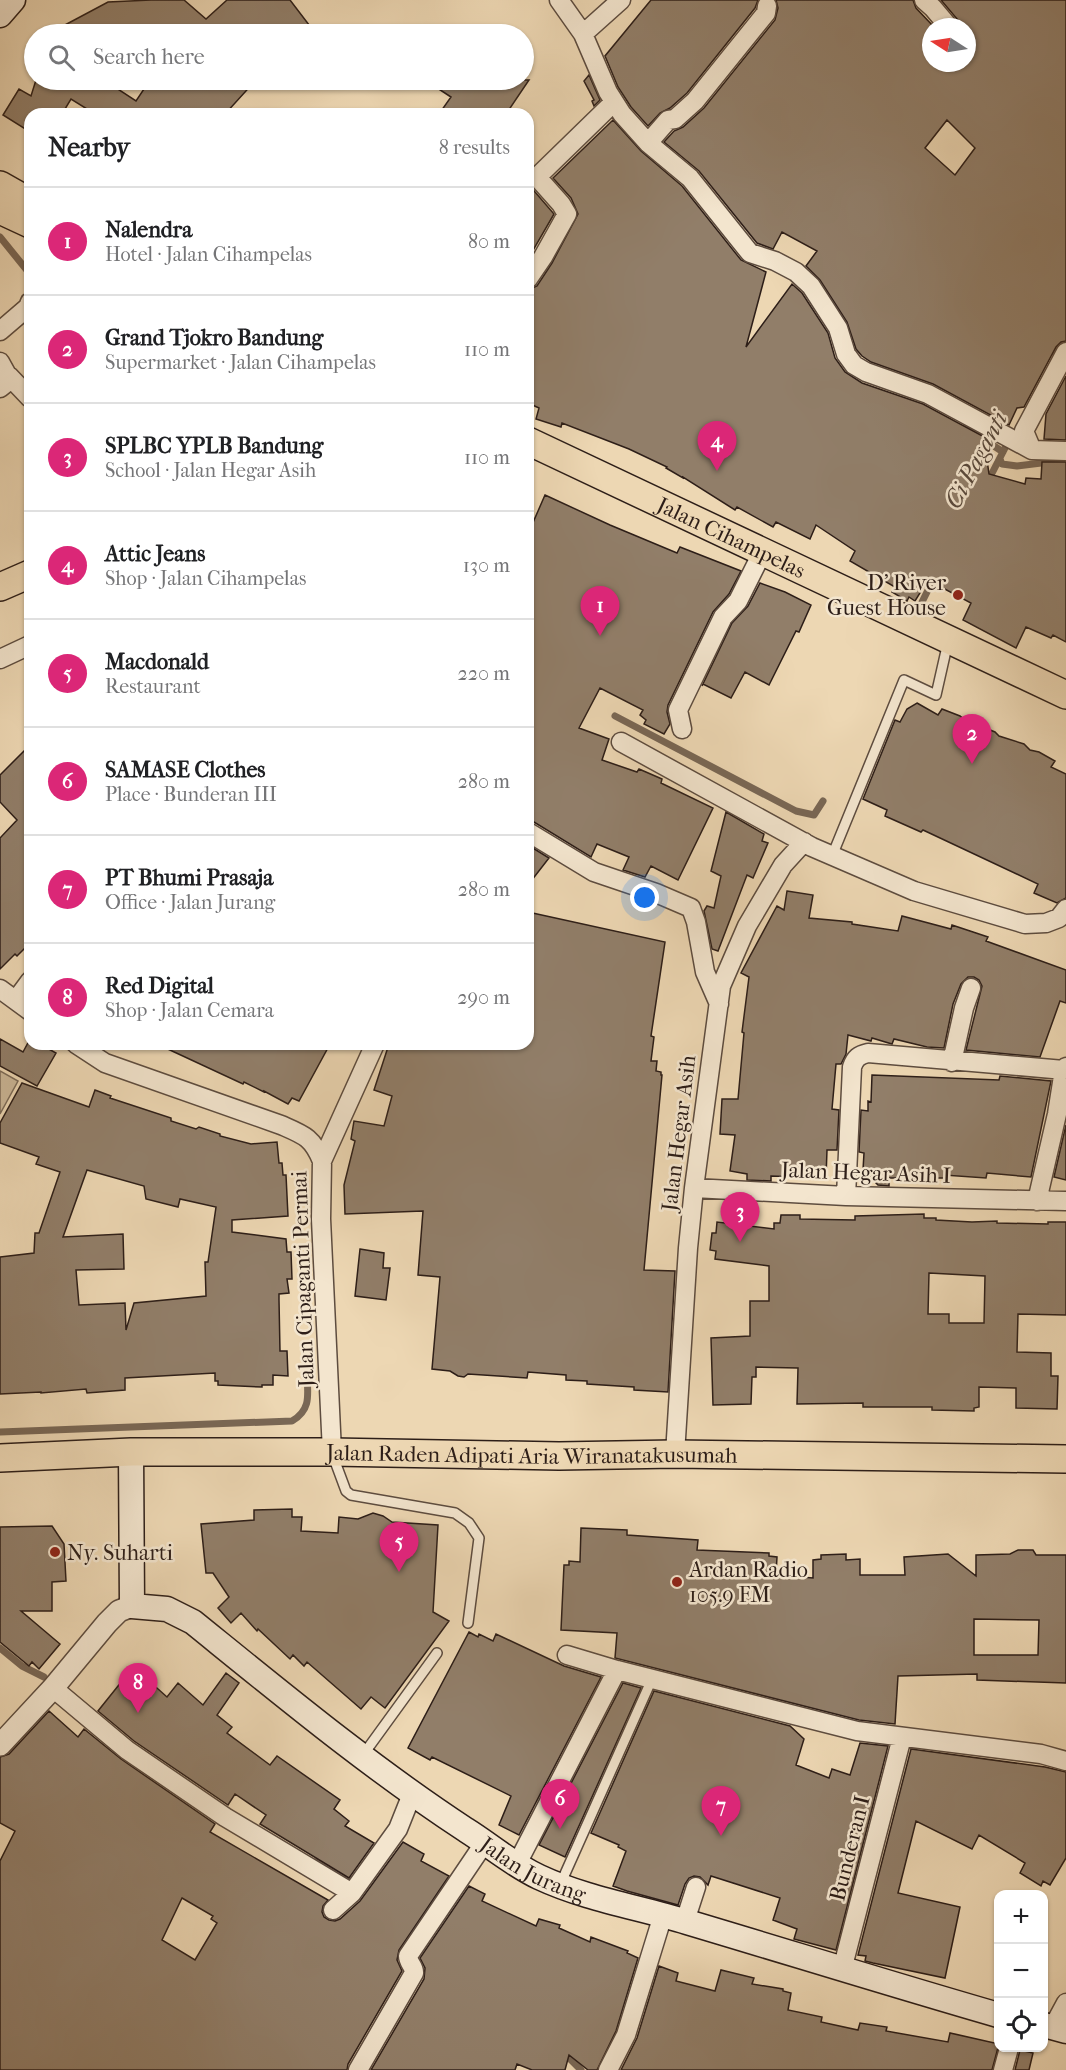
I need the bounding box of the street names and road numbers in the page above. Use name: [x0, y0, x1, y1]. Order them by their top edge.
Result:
street label: Jalan Cihampelas: [651, 491, 809, 584]
street label: Jalan Hegar Asih: [656, 1053, 702, 1215]
street label: Jalan Hegar Asih I: [778, 1157, 952, 1189]
street label: Jalan Cipaganti Permai: [286, 1170, 320, 1390]
street label: Jalan Raden Adipati Aria Wiranatakusumah: [324, 1440, 738, 1470]
street label: Bunderan I: [824, 1792, 876, 1904]
street label: Jalan Jurang: [473, 1830, 589, 1908]

